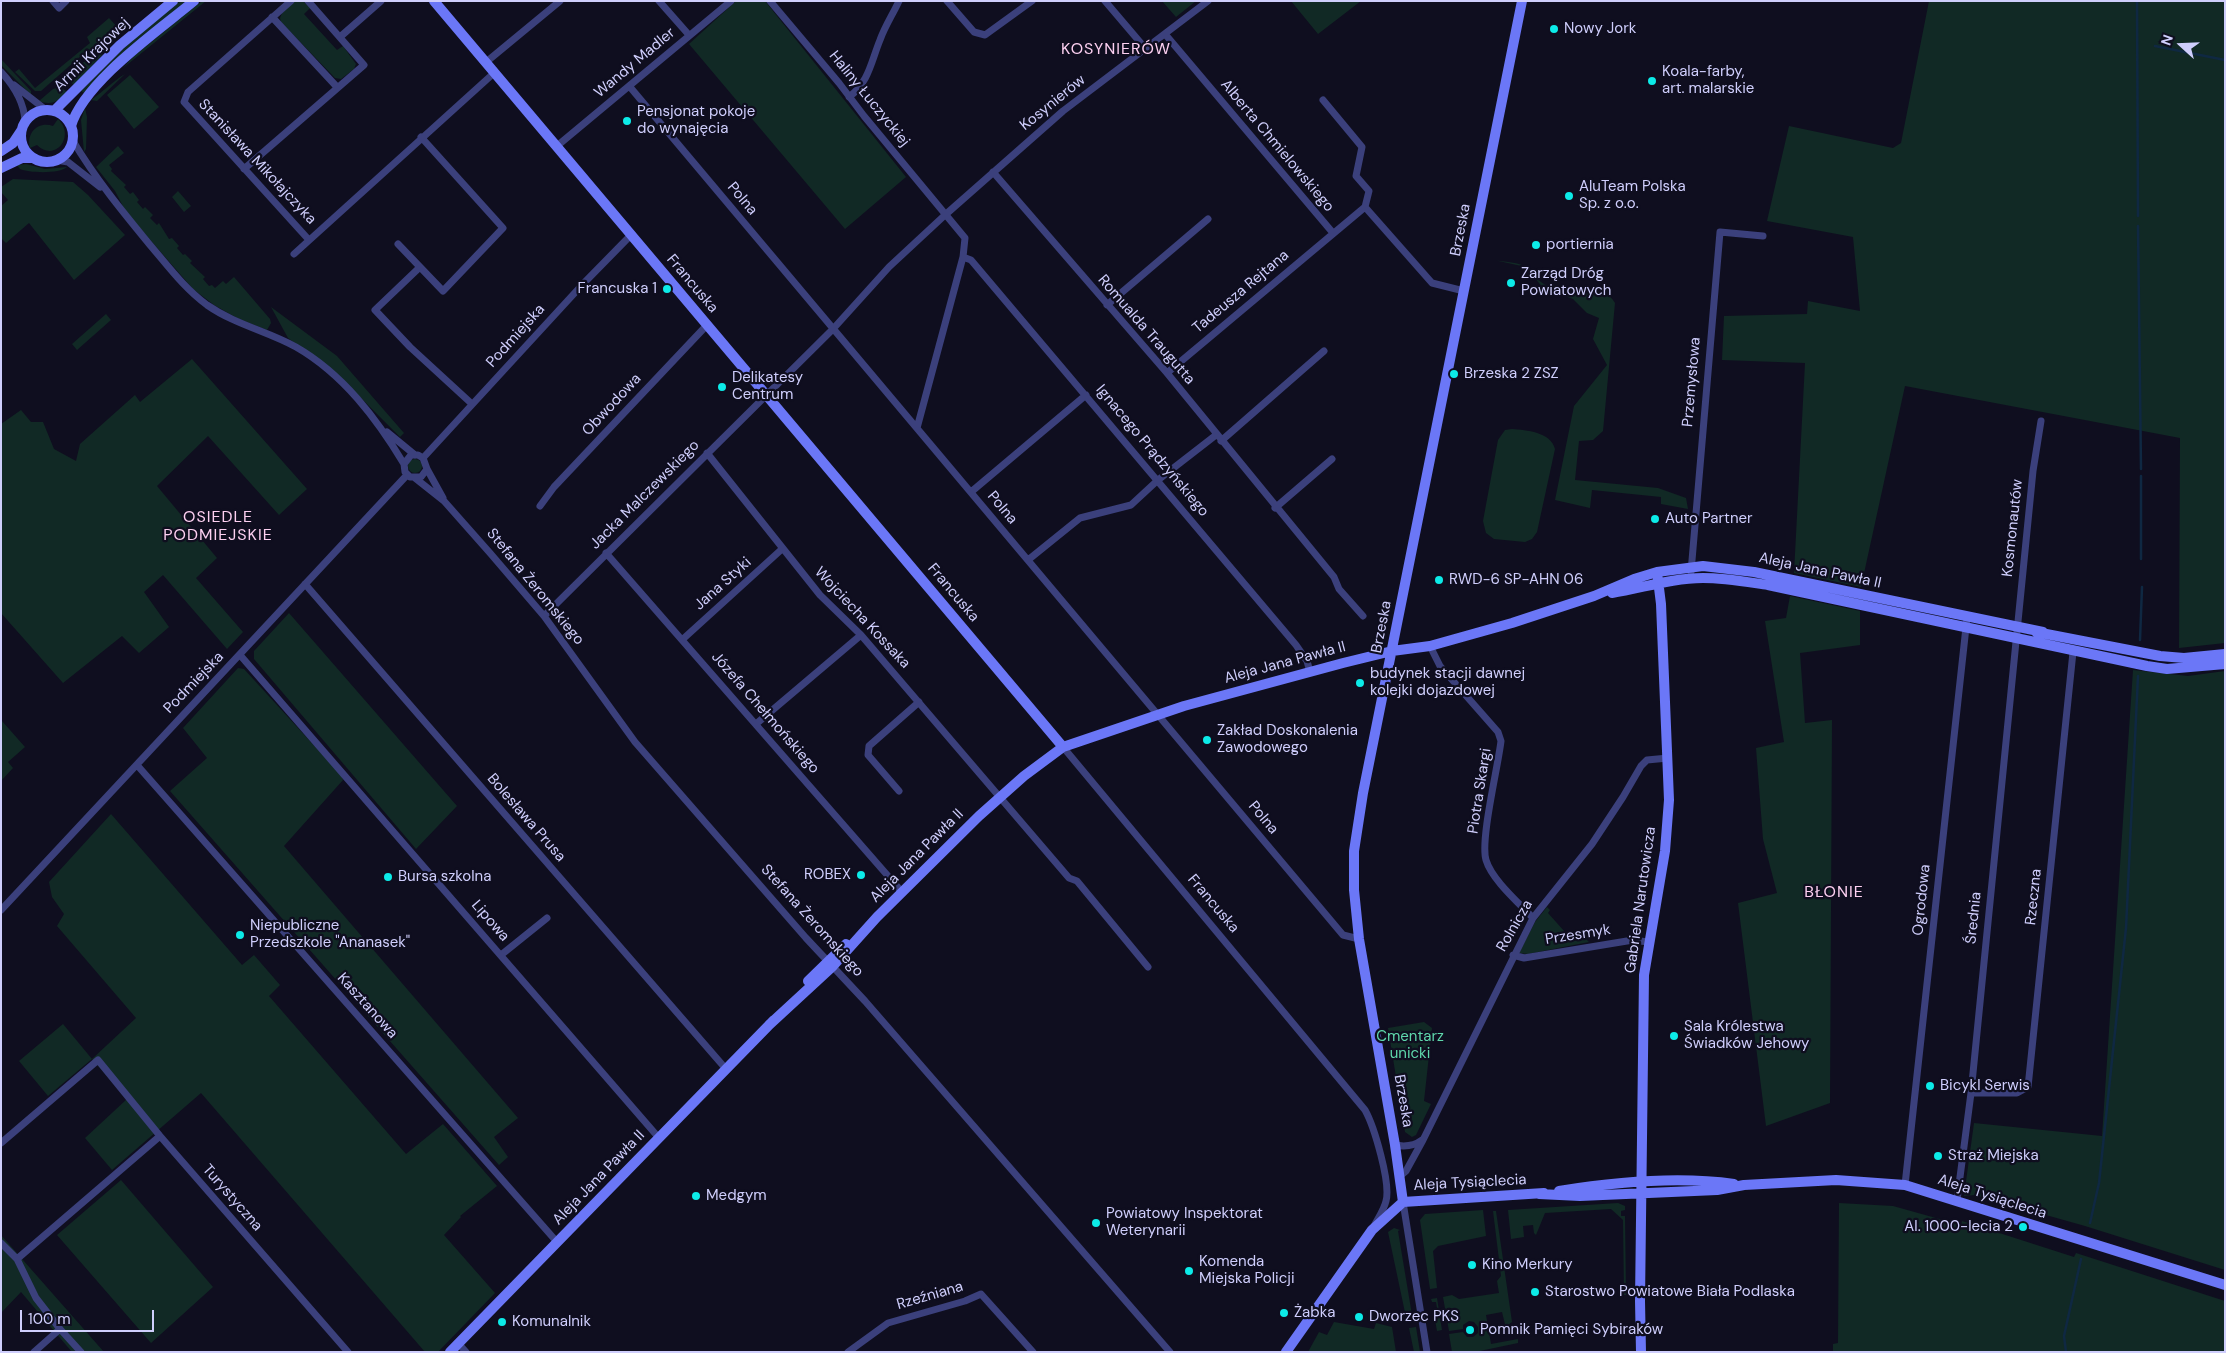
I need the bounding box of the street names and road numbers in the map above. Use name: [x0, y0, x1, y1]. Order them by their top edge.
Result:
street label: Armii Krajowej: [50, 14, 134, 96]
street label: Wandy Madler: [591, 24, 679, 102]
street label: Haliny Łuczyckiej: [825, 48, 913, 150]
street label: Kosynierów: [1017, 71, 1089, 135]
street label: Alberta Chmielowskiego: [1216, 76, 1338, 216]
street label: Stanisława Mikołajczyka: [194, 96, 320, 228]
street label: Polna: [723, 179, 761, 219]
street label: Brzeska: [1447, 202, 1475, 258]
street label: Tadeusza Rejtana: [1189, 247, 1293, 337]
street label: Francuska: [662, 251, 722, 317]
street label: Romualda Traugutta: [1094, 272, 1198, 388]
street label: Podmiejska: [483, 301, 549, 371]
street label: Przemysłowa: [1679, 336, 1705, 428]
street label: Obwodowa: [579, 370, 645, 440]
street label: Ignacego Prądzyńskiego: [1092, 381, 1212, 521]
street label: Jacka Malczewskiego: [587, 437, 703, 553]
street label: Kosmonautów: [1999, 478, 2027, 578]
street label: Polna: [983, 488, 1021, 528]
street label: Stefana Żeromskiego: [482, 525, 588, 649]
street label: Aleja Jana Pawła II: [1757, 549, 1883, 593]
street label: Jana Styki: [691, 554, 755, 614]
street label: Francuska: [923, 560, 983, 626]
street label: Wojciecha Kossaka: [810, 563, 914, 673]
street label: Brzeska: [1368, 599, 1396, 655]
street label: Aleja Jana Pawła II: [1222, 638, 1348, 688]
street label: Podmiejska: [160, 648, 228, 718]
street label: Józefa Chełmońskiego: [707, 648, 823, 778]
street label: Piotra Skargi: [1464, 747, 1496, 835]
street label: Bolesława Prusa: [483, 770, 569, 866]
street label: Polna: [1244, 798, 1282, 838]
street label: Aleja Jana Pawła II: [867, 806, 967, 906]
street label: Gabriela Narutowicza: [1622, 826, 1660, 974]
street label: Stefana Żeromskiego: [757, 861, 867, 981]
street label: Ogrodowa: [1909, 864, 1935, 936]
street label: Rzeczna: [2022, 868, 2046, 926]
street label: Francuska: [1183, 871, 1243, 937]
street label: Średnia: [1962, 891, 1986, 945]
street label: Lipowa: [467, 897, 513, 945]
street label: Rolnicza: [1493, 897, 1537, 955]
street label: Przesmyk: [1544, 921, 1612, 949]
street label: Kasztanowa: [333, 970, 401, 1042]
street label: Brzeska: [1390, 1073, 1416, 1129]
street label: Aleja Jana Pawła II: [549, 1127, 649, 1229]
street label: Turystyczna: [198, 1161, 266, 1235]
street label: Aleja Tysiąclecia: [1413, 1171, 1527, 1195]
street label: Aleja Tysiąclecia: [1935, 1171, 2049, 1223]
street label: Rzeźniana: [895, 1278, 965, 1314]

